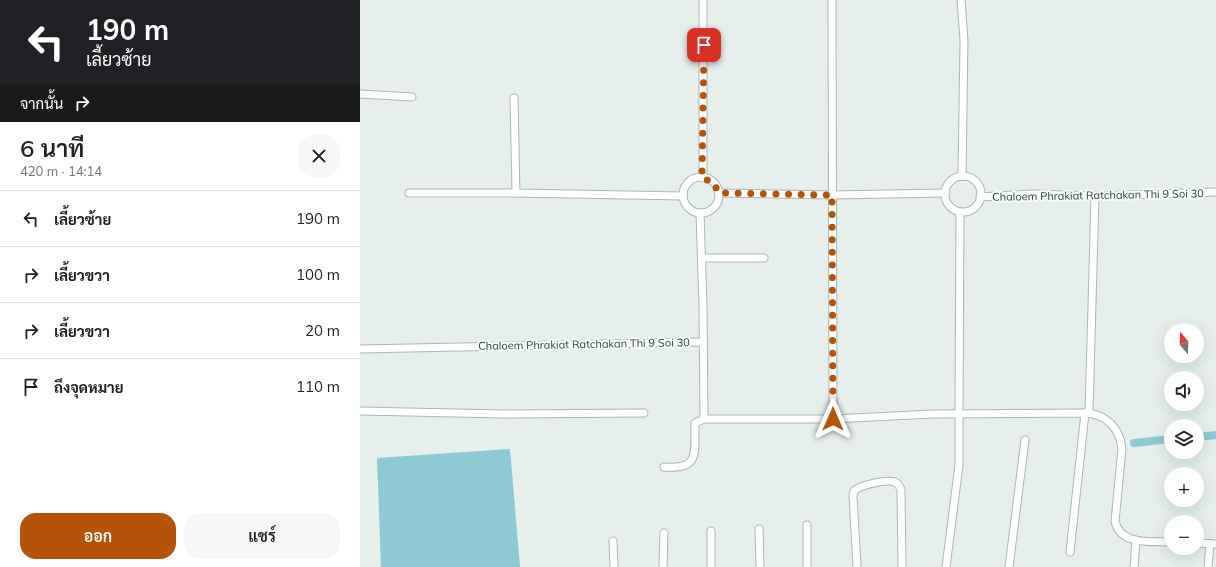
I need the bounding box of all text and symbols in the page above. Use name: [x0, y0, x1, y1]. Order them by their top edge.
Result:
text: 190 m: [86, 12, 169, 47]
icon: left: [20, 16, 72, 68]
pin: [687, 28, 721, 62]
icon: arrive: [693, 34, 715, 56]
text: เลี้ยวซ้าย: [86, 48, 152, 71]
icon: right: [71, 92, 93, 114]
text: จากนั้น: [20, 94, 63, 113]
text: 6 นาที: [20, 133, 84, 163]
button: close: [298, 135, 340, 177]
text: 420 m · 14:14: [20, 163, 102, 179]
street label: Chaloem Phrakiat Ratchakan Thi 9 Soi 30: [992, 186, 1204, 204]
icon: left: [20, 208, 42, 230]
text: 190 m: [296, 209, 340, 228]
text: เลี้ยวซ้าย: [54, 210, 111, 229]
icon: right: [20, 264, 42, 286]
text: 100 m: [296, 265, 340, 284]
text: เลี้ยวขวา: [54, 266, 110, 285]
icon: right: [20, 320, 42, 342]
text: 20 m: [305, 321, 340, 340]
text: เลี้ยวขวา: [54, 322, 110, 341]
north arrow: [1164, 323, 1204, 363]
map controls: [1164, 323, 1204, 555]
street label: Chaloem Phrakiat Ratchakan Thi 9 Soi 30: [478, 335, 690, 353]
button: sound: [1164, 371, 1204, 411]
icon: arrive: [20, 376, 42, 398]
text: 110 m: [296, 377, 340, 396]
text: ถึงจุดหมาย: [54, 378, 124, 397]
position arrow: [812, 398, 854, 440]
button: layers: [1164, 419, 1204, 459]
button: +: [1164, 467, 1204, 507]
button: ออก: [20, 513, 176, 559]
button: แชร์: [184, 513, 340, 559]
button: −: [1164, 515, 1204, 555]

